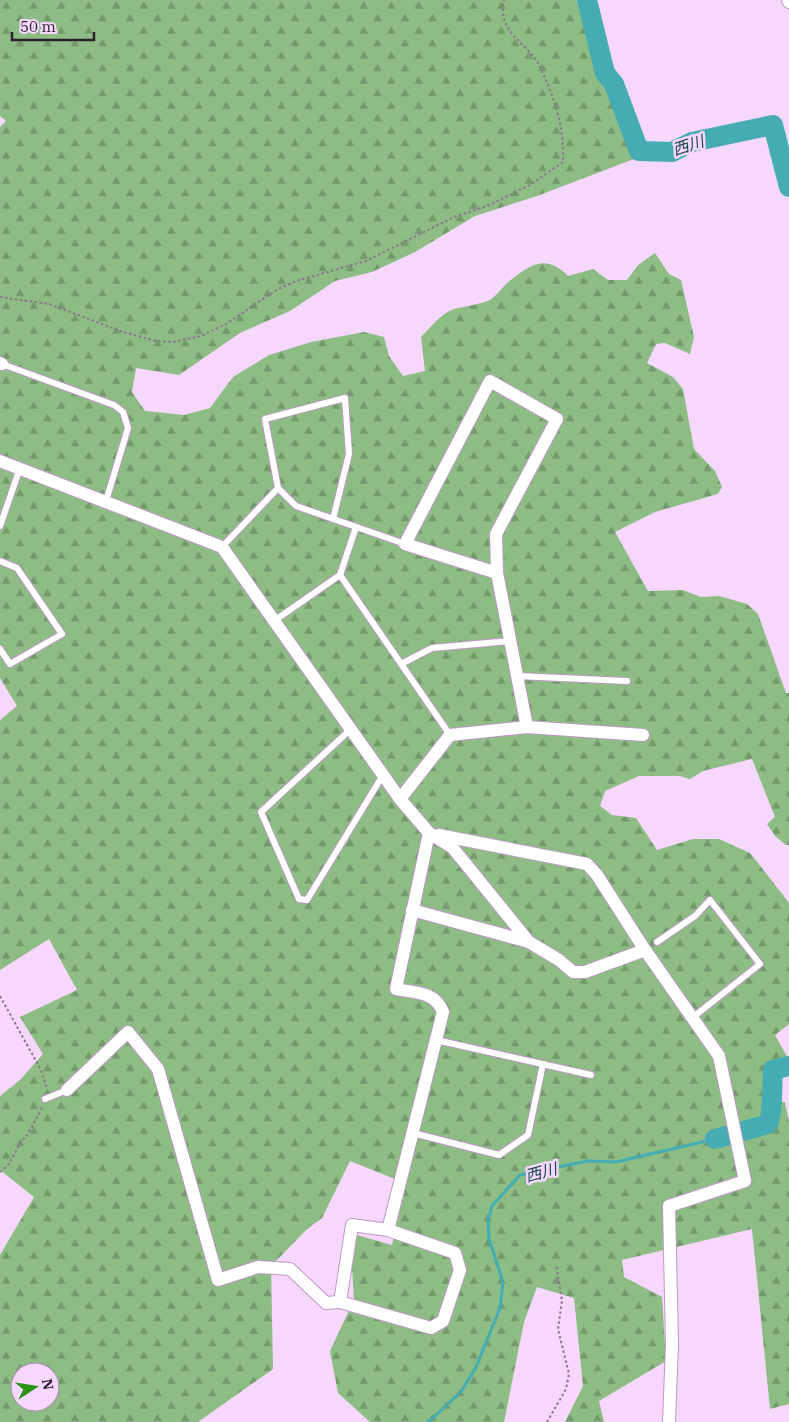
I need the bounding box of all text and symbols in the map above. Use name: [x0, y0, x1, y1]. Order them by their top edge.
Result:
scale bar: [12, 10, 95, 42]
text: 50 m: [20, 17, 56, 36]
water label: 西川: [670, 130, 708, 159]
water label: 西川: [523, 1158, 561, 1186]
north arrow: [10, 1362, 60, 1412]
text: N: [38, 1377, 58, 1392]

